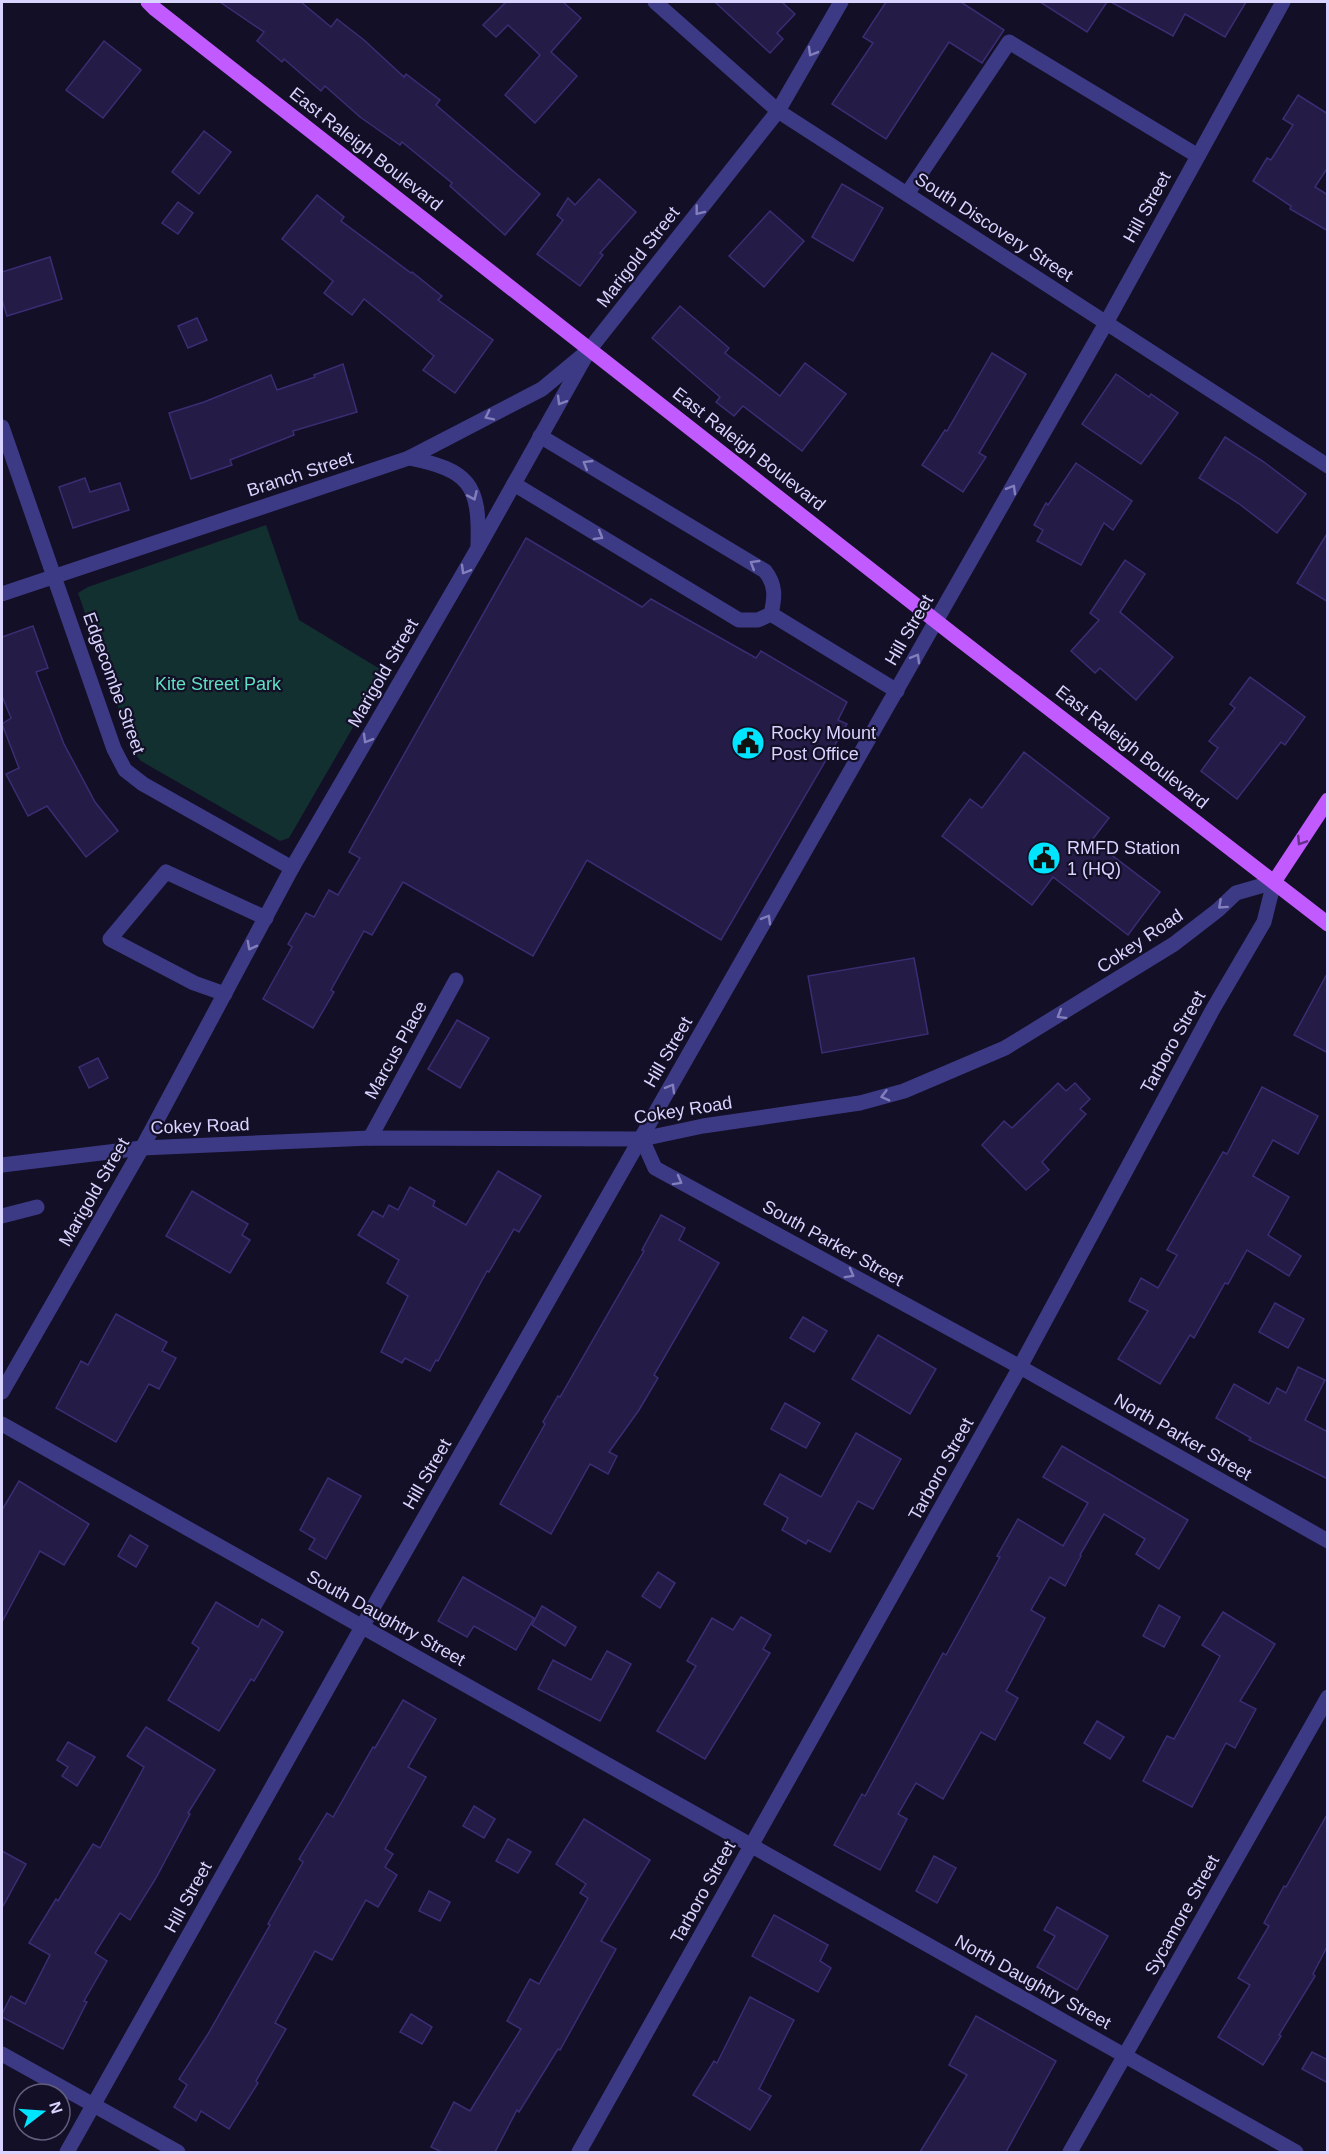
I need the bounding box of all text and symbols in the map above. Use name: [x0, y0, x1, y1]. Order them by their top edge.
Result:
one-way arrow: [808, 46, 819, 56]
street label: East Raleigh Boulevard: [286, 83, 446, 215]
street label: South Discovery Street: [911, 168, 1077, 286]
street label: Hill Street: [1119, 168, 1175, 246]
street label: Marigold Street: [593, 203, 683, 311]
one-way arrow: [696, 204, 707, 215]
street label: East Raleigh Boulevard: [669, 383, 829, 515]
one-way arrow: [557, 395, 568, 405]
one-way arrow: [484, 409, 495, 421]
street label: Branch Street: [245, 447, 355, 501]
one-way arrow: [583, 460, 593, 471]
one-way arrow: [1005, 484, 1016, 495]
one-way arrow: [466, 490, 478, 501]
one-way arrow: [593, 529, 603, 541]
one-way arrow: [750, 560, 760, 572]
one-way arrow: [461, 564, 472, 574]
street label: Hill Street: [881, 591, 937, 669]
street label: Edgecombe Street: [79, 610, 149, 756]
street label: Marigold Street: [344, 615, 422, 731]
one-way arrow: [908, 654, 920, 664]
park label: Kite Street Park: [155, 674, 282, 694]
street label: East Raleigh Boulevard: [1052, 681, 1212, 813]
place label: Rocky Mount Post Office: [771, 723, 876, 764]
public building icon: Rocky Mount Post Office: [730, 725, 766, 761]
one-way arrow: [363, 733, 375, 743]
one-way arrow: [1297, 834, 1308, 845]
place label: RMFD Station 1 (HQ): [1067, 838, 1180, 879]
public building icon: RMFD Station 1 (HQ): [1026, 840, 1062, 876]
one-way arrow: [1219, 898, 1229, 909]
street label: Cokey Road: [1093, 905, 1187, 977]
one-way arrow: [760, 915, 771, 925]
one-way arrow: [247, 939, 258, 950]
street label: Tarboro Street: [1137, 987, 1209, 1097]
street label: Marcus Place: [361, 997, 431, 1103]
one-way arrow: [1057, 1007, 1067, 1019]
street label: Hill Street: [640, 1013, 696, 1091]
one-way arrow: [663, 1084, 675, 1094]
one-way arrow: [880, 1089, 890, 1102]
street label: Cokey Road: [633, 1092, 733, 1128]
street label: Cokey Road: [150, 1114, 250, 1138]
street label: Marigold Street: [55, 1134, 133, 1250]
one-way arrow: [672, 1174, 683, 1185]
street label: South Parker Street: [759, 1196, 907, 1290]
one-way arrow: [843, 1267, 854, 1278]
street label: North Parker Street: [1111, 1390, 1255, 1484]
street label: Tarboro Street: [905, 1414, 977, 1524]
street label: Hill Street: [399, 1435, 455, 1513]
street label: South Daughtry Street: [303, 1566, 469, 1670]
street label: Tarboro Street: [667, 1837, 739, 1947]
street label: Sycamore Street: [1141, 1852, 1223, 1978]
street label: Hill Street: [160, 1858, 216, 1936]
street label: North Daughtry Street: [952, 1931, 1114, 2033]
north arrow: [12, 2082, 72, 2142]
text: N: [46, 2100, 66, 2116]

